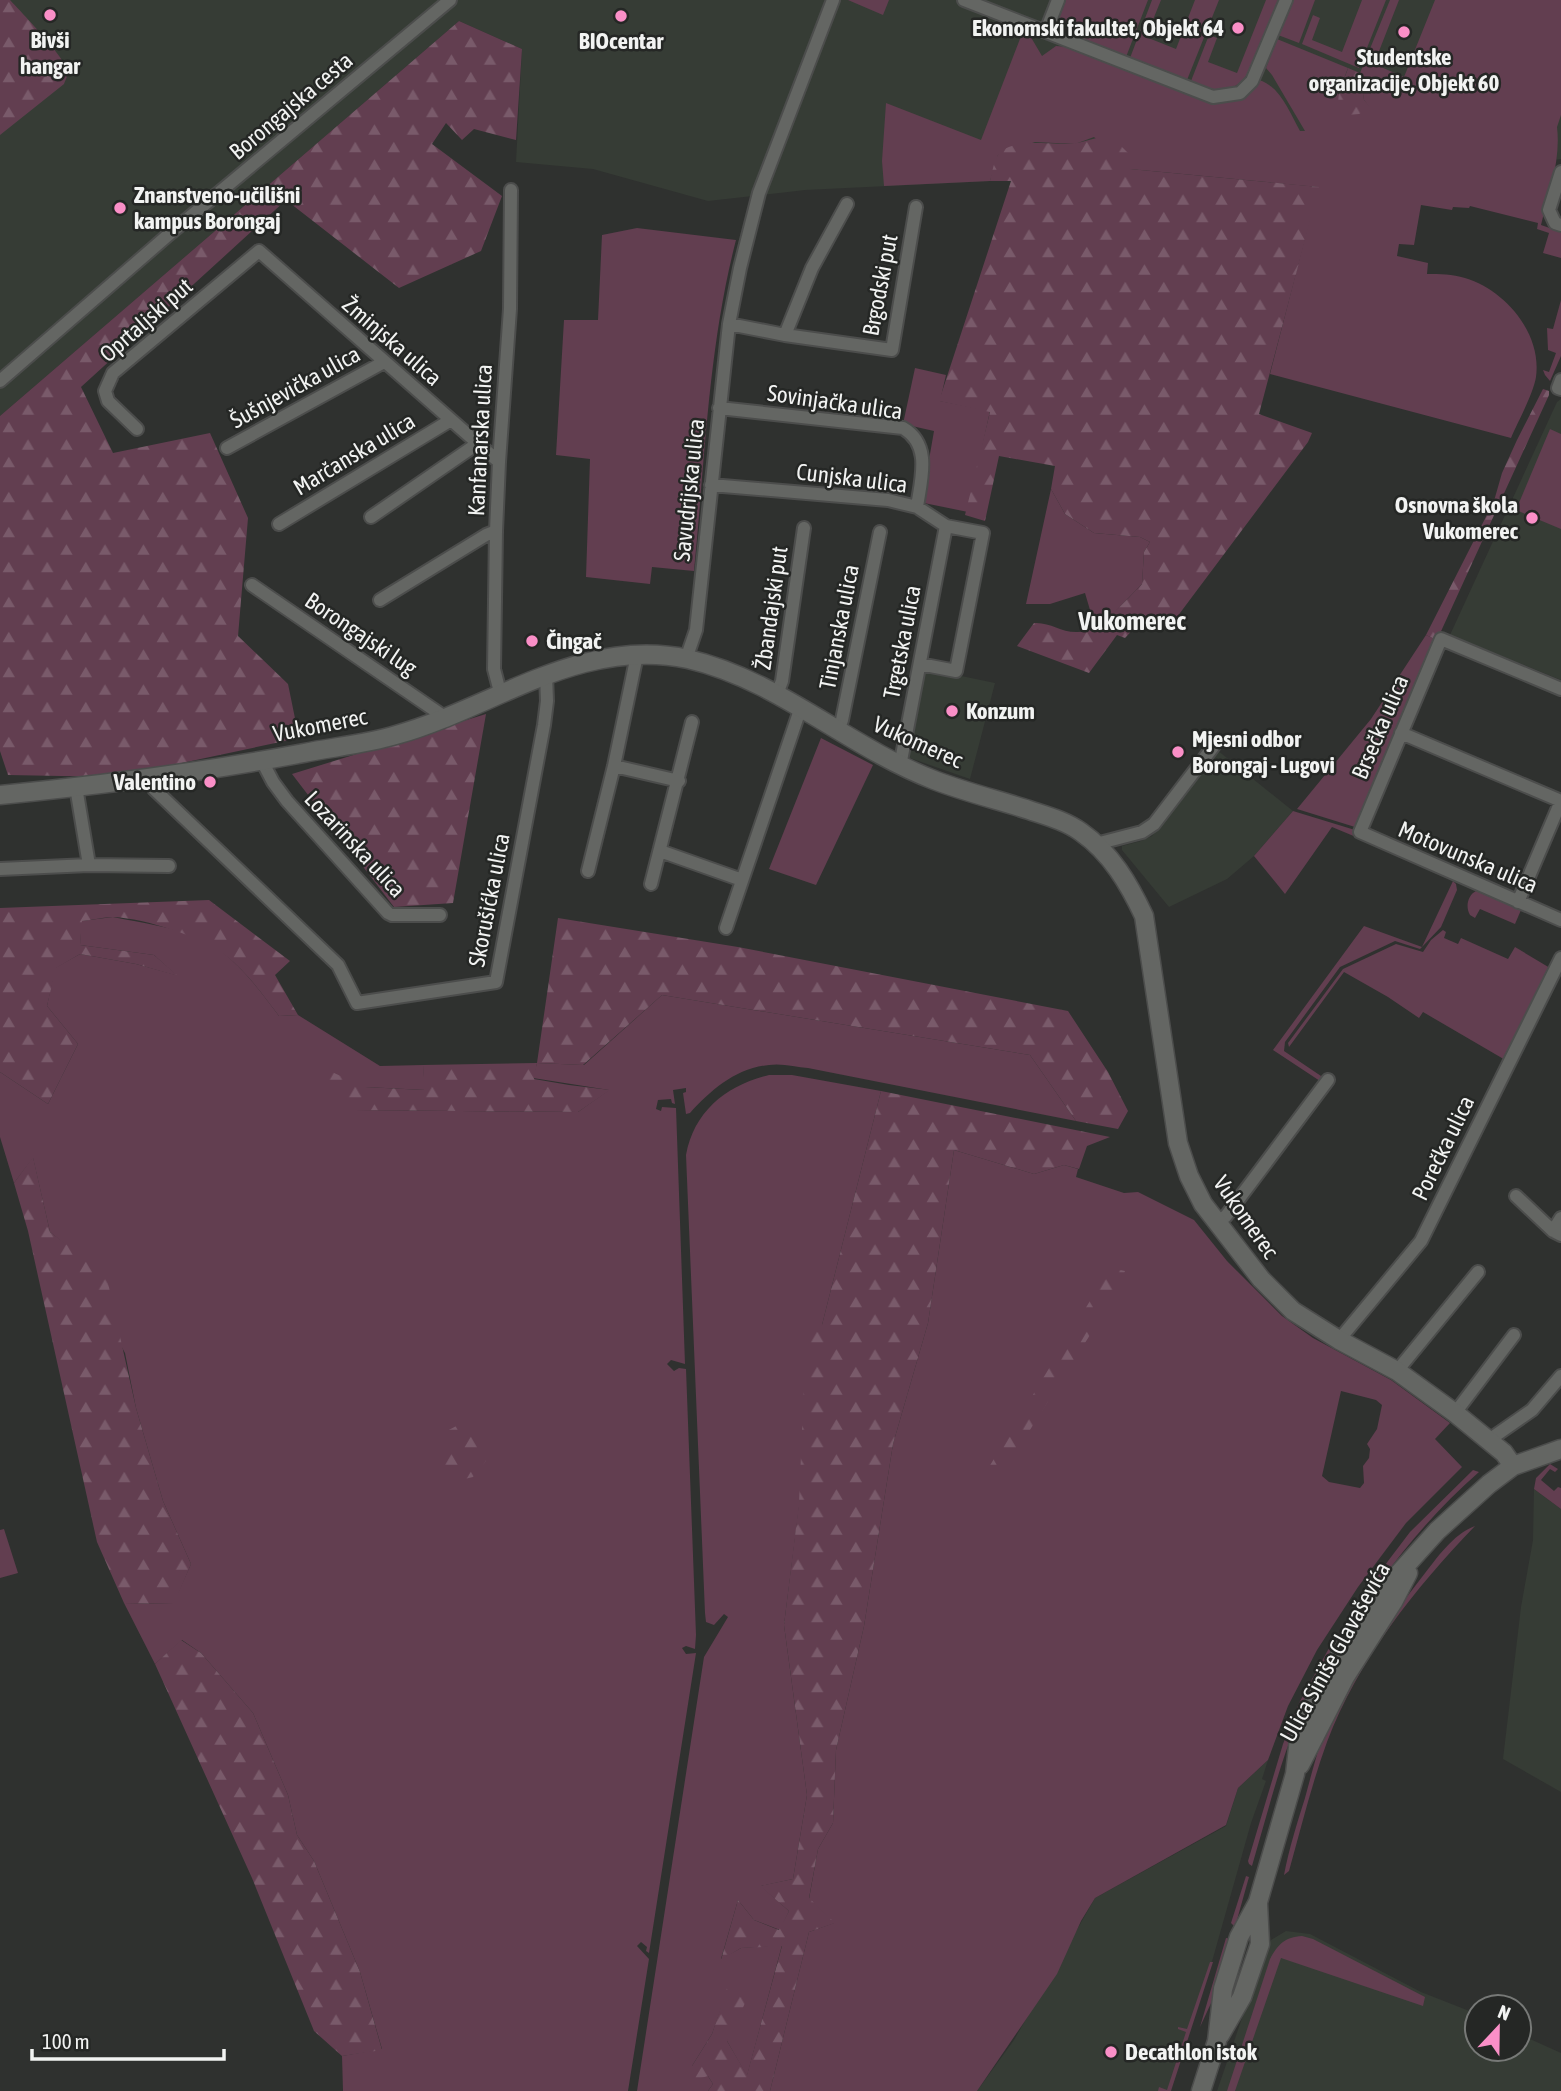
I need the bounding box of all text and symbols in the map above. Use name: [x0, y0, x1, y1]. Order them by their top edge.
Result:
marker: Bivši hangar: [42, 7, 58, 23]
marker: BIOcentar: [613, 8, 629, 24]
place label: Ekonomski fakultet, Objekt 64: [972, 15, 1224, 41]
marker: Ekonomski fakultet, Objekt 64: [1230, 20, 1246, 36]
marker: Studentske organizacije, Objekt 60: [1396, 24, 1412, 40]
place label: Bivši hangar: [20, 27, 81, 79]
place label: BIOcentar: [579, 28, 664, 54]
place label: Studentske organizacije, Objekt 60: [1309, 44, 1500, 96]
street label: Borongajska cesta: [224, 47, 358, 165]
place label: Znanstveno-učilišni kampus Borongaj: [134, 182, 300, 234]
marker: Znanstveno-učilišni kampus Borongaj: [112, 200, 128, 216]
street label: Brgodski put: [857, 232, 903, 338]
street label: Oprtaljski put: [94, 273, 198, 367]
street label: Žminjska ulica: [337, 291, 447, 391]
street label: Šušnjevička ulica: [226, 341, 364, 433]
street label: Kanfanarska ulica: [463, 363, 497, 517]
street label: Sovinjačka ulica: [766, 380, 904, 424]
street label: Marčanska ulica: [289, 408, 419, 500]
street label: Savudrijska ulica: [669, 418, 709, 562]
street label: Cunjska ulica: [795, 458, 909, 498]
place label: Osnovna škola Vukomerec: [1395, 492, 1518, 544]
marker: Osnovna škola Vukomerec: [1524, 510, 1540, 526]
street label: Žbandajski put: [749, 544, 793, 672]
street label: Tinjanska ulica: [814, 562, 864, 692]
street label: Trgetska ulica: [878, 583, 926, 701]
street label: Borongajski lug: [300, 587, 422, 681]
district label: Vukomerec: [1077, 606, 1186, 636]
place label: Čingač: [546, 628, 602, 654]
marker: Čingač: [524, 633, 540, 649]
street label: Brsečka ulica: [1346, 671, 1414, 783]
place label: Konzum: [966, 698, 1035, 724]
street label: Vukomerec: [271, 703, 370, 747]
marker: Konzum: [944, 703, 960, 719]
street label: Vukomerec: [869, 711, 967, 773]
place label: Mjesni odbor Borongaj - Lugovi: [1192, 726, 1335, 778]
marker: Mjesni odbor Borongaj - Lugovi: [1170, 744, 1186, 760]
place label: Valentino: [112, 769, 196, 795]
marker: Valentino: [202, 774, 218, 790]
street label: Lozarinska ulica: [299, 786, 411, 902]
street label: Motovunska ulica: [1394, 816, 1542, 898]
street label: Skorušićka ulica: [463, 831, 515, 969]
street label: Porečka ulica: [1407, 1091, 1479, 1205]
street label: Vukomerec: [1208, 1171, 1284, 1264]
street label: Ulica Siniše Glavaševića: [1275, 1558, 1395, 1746]
north arrow: [1463, 1993, 1533, 2063]
text: N: [1495, 2000, 1514, 2025]
scale bar: [32, 2018, 224, 2062]
text: 100 m: [42, 2029, 90, 2053]
place label: Decathlon istok: [1125, 2039, 1258, 2065]
marker: Decathlon istok: [1103, 2044, 1119, 2060]

